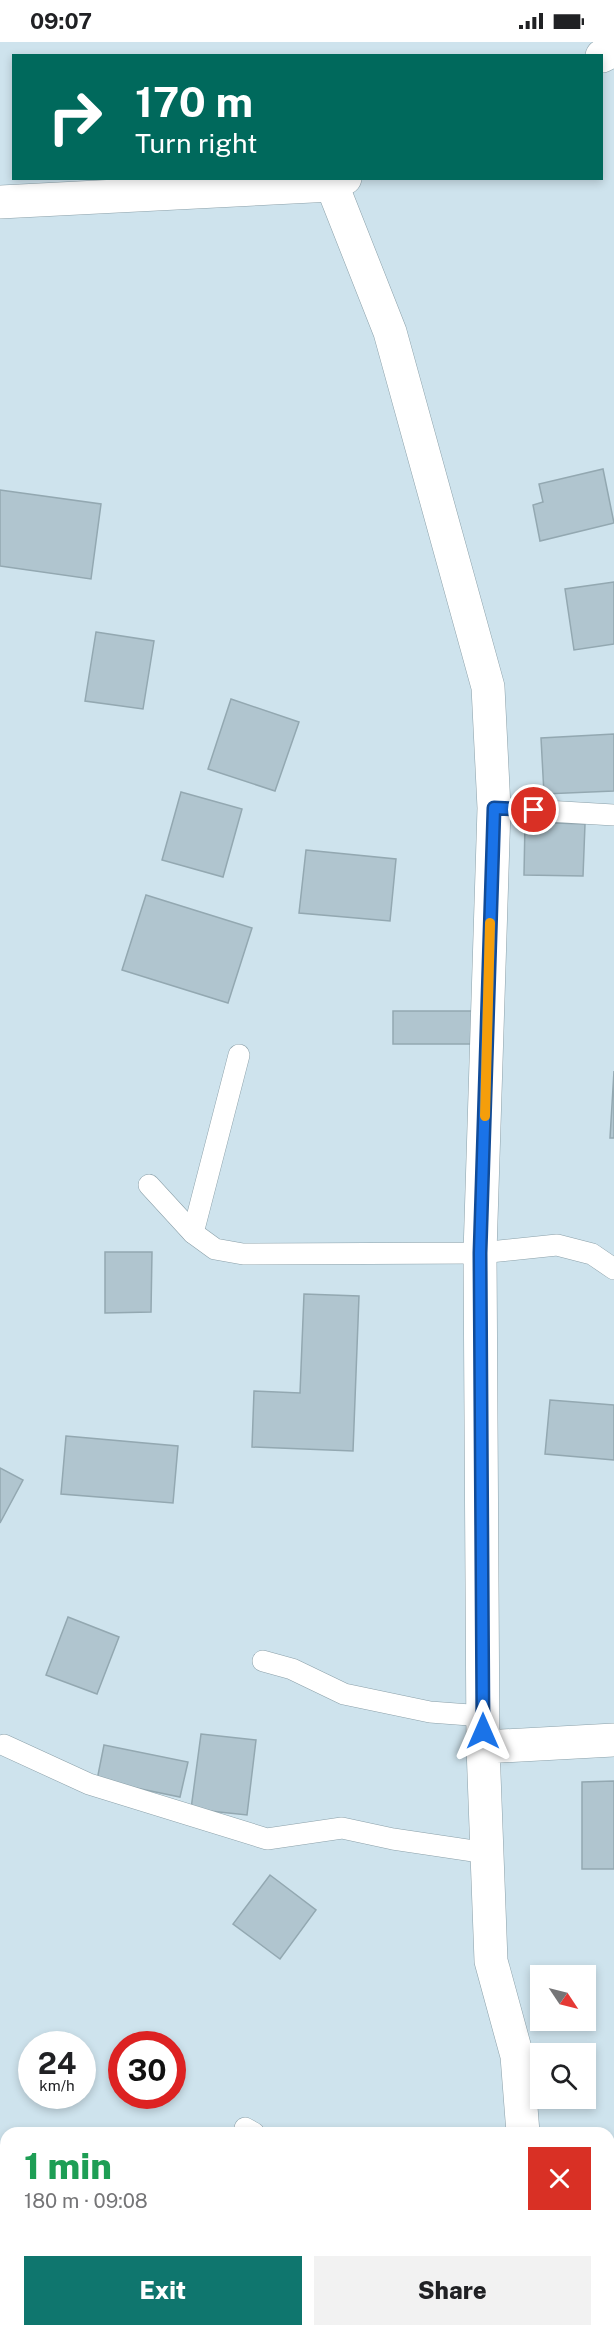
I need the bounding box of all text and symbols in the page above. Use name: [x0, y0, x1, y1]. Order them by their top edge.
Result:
text: 09:07: [30, 8, 92, 34]
text: 170 m: [135, 77, 253, 126]
icon: right: [36, 78, 114, 156]
text: Turn right: [135, 127, 258, 159]
pin: [508, 784, 559, 835]
icon: arrive: [517, 793, 550, 826]
position arrow: [451, 1699, 515, 1763]
north arrow: [530, 1965, 596, 2031]
map controls: [530, 1965, 596, 2109]
speed limit sign: 30: [108, 2031, 186, 2109]
button: search: [530, 2043, 596, 2109]
text: 24: [38, 2045, 76, 2081]
text: km/h: [39, 2077, 75, 2094]
text: 1 min: [24, 2145, 112, 2187]
button: close: [528, 2147, 591, 2210]
text: 180 m · 09:08: [24, 2189, 148, 2213]
button: Exit: [24, 2256, 302, 2325]
button: Share: [314, 2256, 591, 2325]

